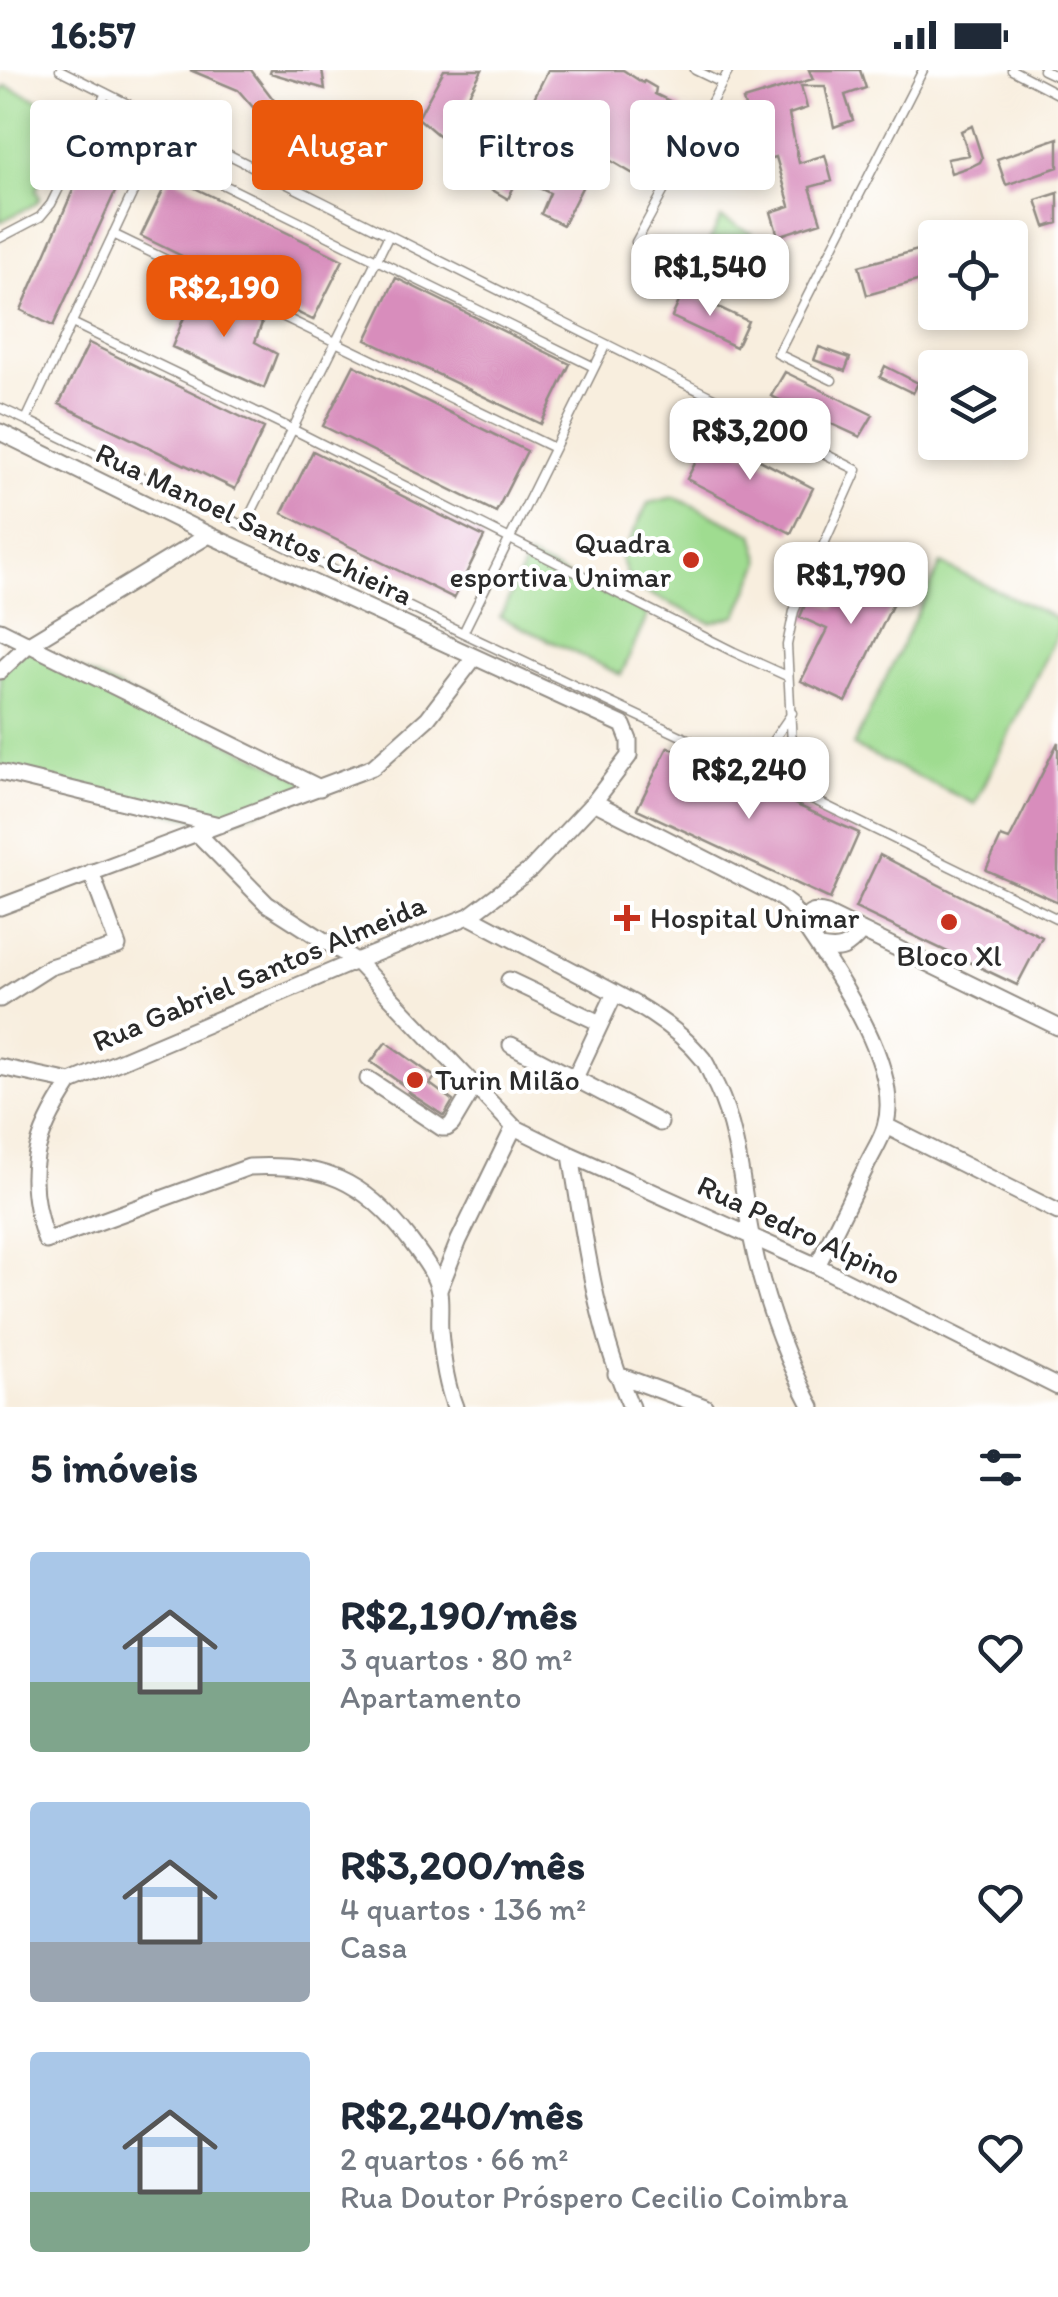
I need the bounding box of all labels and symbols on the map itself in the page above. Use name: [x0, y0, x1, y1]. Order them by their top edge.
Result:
pin: R$1,540: [618, 234, 802, 319]
pin: R$2,190: [132, 255, 316, 340]
pin: R$3,200: [658, 398, 842, 483]
street label: Rua Manoel Santos Chieira: [90, 434, 419, 613]
place label: Quadra esportiva Unimar: [450, 524, 672, 595]
pin: R$1,790: [759, 542, 943, 627]
marker: Quadra esportiva Unimar: [680, 549, 702, 571]
pin: R$2,240: [657, 737, 841, 822]
street label: Rua Gabriel Santos Almeida: [87, 885, 431, 1060]
place label: Hospital Unimar: [650, 899, 860, 936]
marker: Hospital Unimar: [614, 905, 640, 931]
marker: Bloco Xl: [938, 911, 960, 933]
place label: Bloco Xl: [896, 937, 1002, 974]
place label: Turin Milão: [435, 1061, 580, 1098]
marker: Turin Milão: [404, 1069, 426, 1091]
street label: Rua Pedro Alpino: [692, 1166, 907, 1293]

